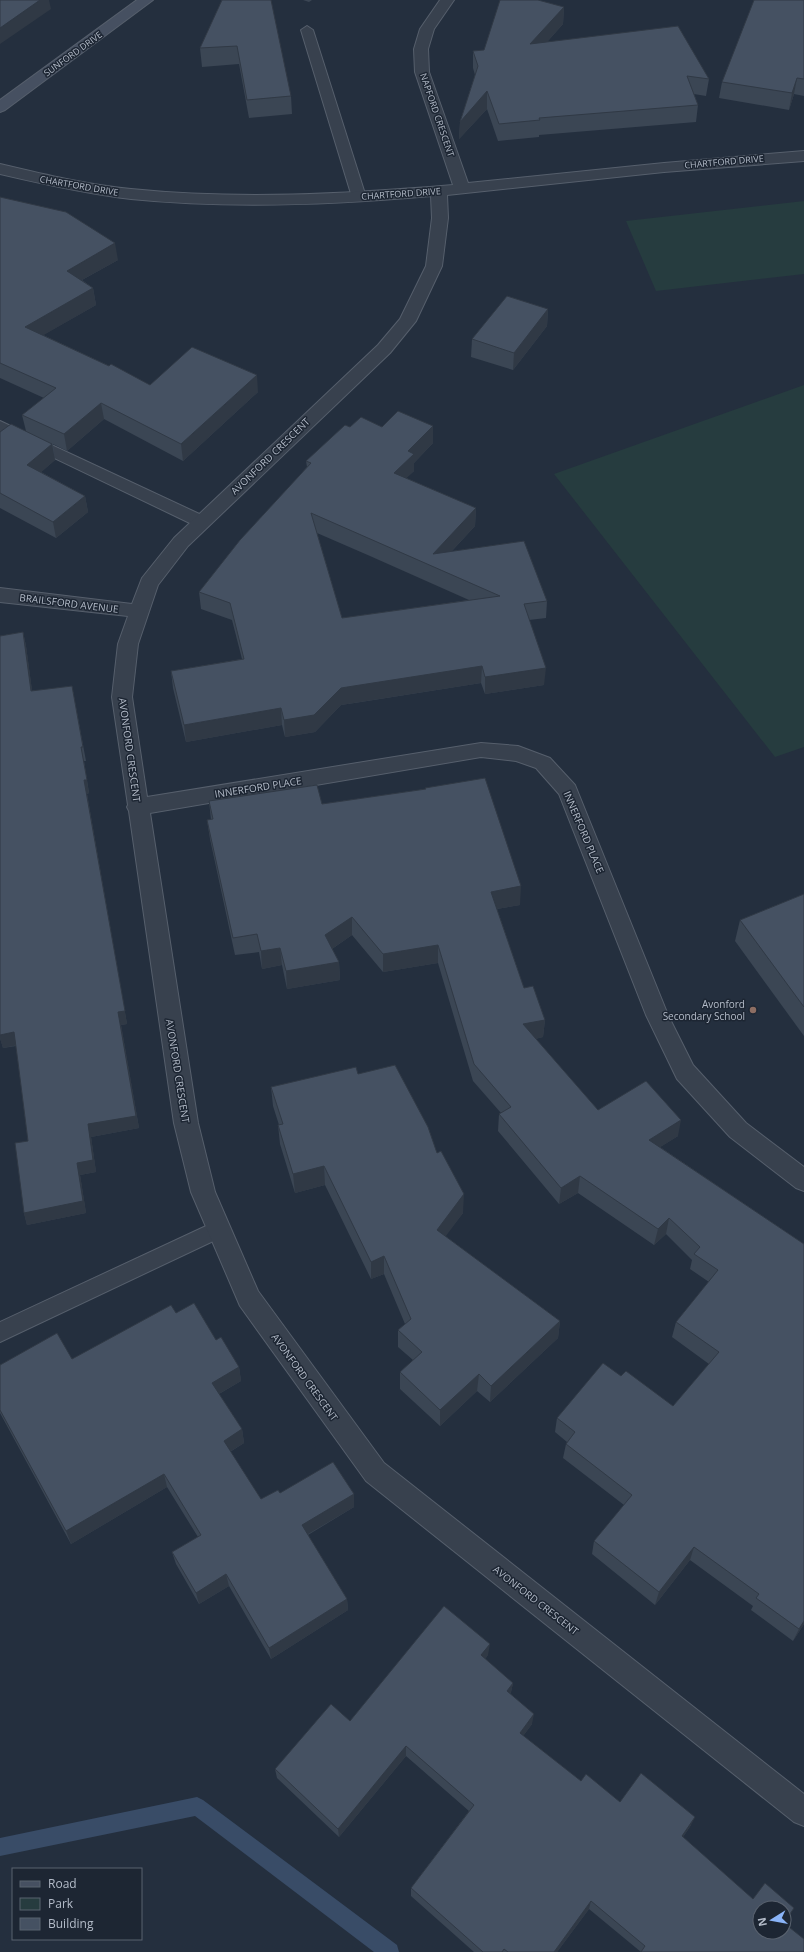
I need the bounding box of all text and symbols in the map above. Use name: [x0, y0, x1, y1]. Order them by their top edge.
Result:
street label: SUNFORD DRIVE: [41, 28, 105, 79]
street label: NAPFORD CRESCENT: [417, 71, 458, 158]
street label: CHARTFORD DRIVE: [684, 152, 764, 171]
street label: CHARTFORD DRIVE: [39, 172, 119, 199]
street label: CHARTFORD DRIVE: [361, 184, 441, 203]
street label: AVONFORD CRESCENT: [227, 414, 313, 497]
street label: BRAILSFORD AVENUE: [19, 590, 119, 616]
street label: AVONFORD CRESCENT: [116, 697, 144, 803]
street label: INNERFORD PLACE: [213, 773, 303, 801]
street label: INNERFORD PLACE: [560, 789, 608, 875]
place label: Avonford Secondary School: [663, 997, 745, 1023]
marker: Avonford Secondary School: [748, 1005, 758, 1015]
street label: AVONFORD CRESCENT: [163, 1018, 193, 1124]
street label: AVONFORD CRESCENT: [268, 1330, 342, 1424]
street label: AVONFORD CRESCENT: [490, 1562, 582, 1638]
legend: [12, 1868, 142, 1940]
text: Road: [48, 1875, 77, 1892]
text: Park: [48, 1895, 74, 1912]
north arrow: [752, 1900, 792, 1940]
text: Building: [48, 1915, 94, 1932]
text: N: [753, 1916, 770, 1928]

